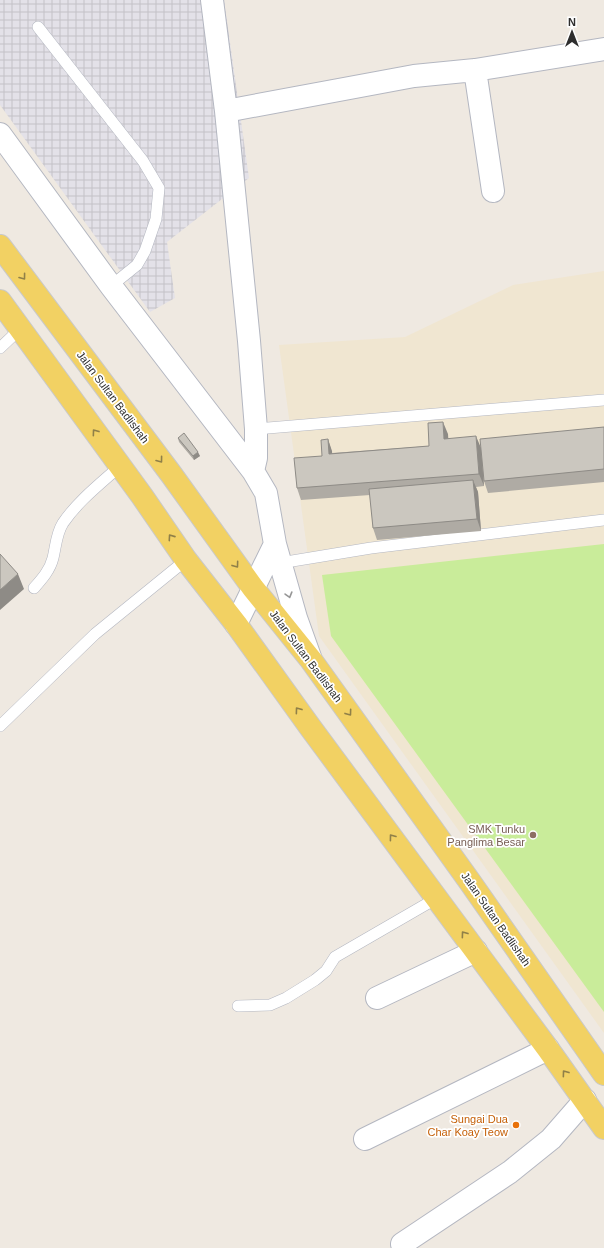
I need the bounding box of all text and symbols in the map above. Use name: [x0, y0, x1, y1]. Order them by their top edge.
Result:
north arrow: [552, 12, 592, 52]
text: N: [568, 16, 576, 28]
one-way arrow: [19, 273, 26, 280]
street label: Jalan Sultan Badlishah: [75, 349, 151, 445]
one-way arrow: [93, 429, 100, 436]
one-way arrow: [155, 455, 162, 462]
one-way arrow: [168, 534, 176, 541]
one-way arrow: [231, 560, 238, 567]
one-way arrow: [284, 592, 293, 599]
street label: Jalan Sultan Badlishah: [268, 608, 344, 704]
one-way arrow: [296, 707, 303, 714]
one-way arrow: [344, 708, 351, 715]
place label: SMK Tunku Panglima Besar: [447, 823, 525, 848]
marker: SMK Tunku Panglima Besar: [528, 830, 538, 840]
one-way arrow: [389, 834, 396, 841]
street label: Jalan Sultan Badlishah: [459, 870, 533, 968]
one-way arrow: [461, 931, 469, 938]
one-way arrow: [562, 1070, 570, 1077]
place label: Sungai Dua Char Koay Teow: [427, 1113, 509, 1138]
marker: Sungai Dua Char Koay Teow: [511, 1120, 521, 1130]

